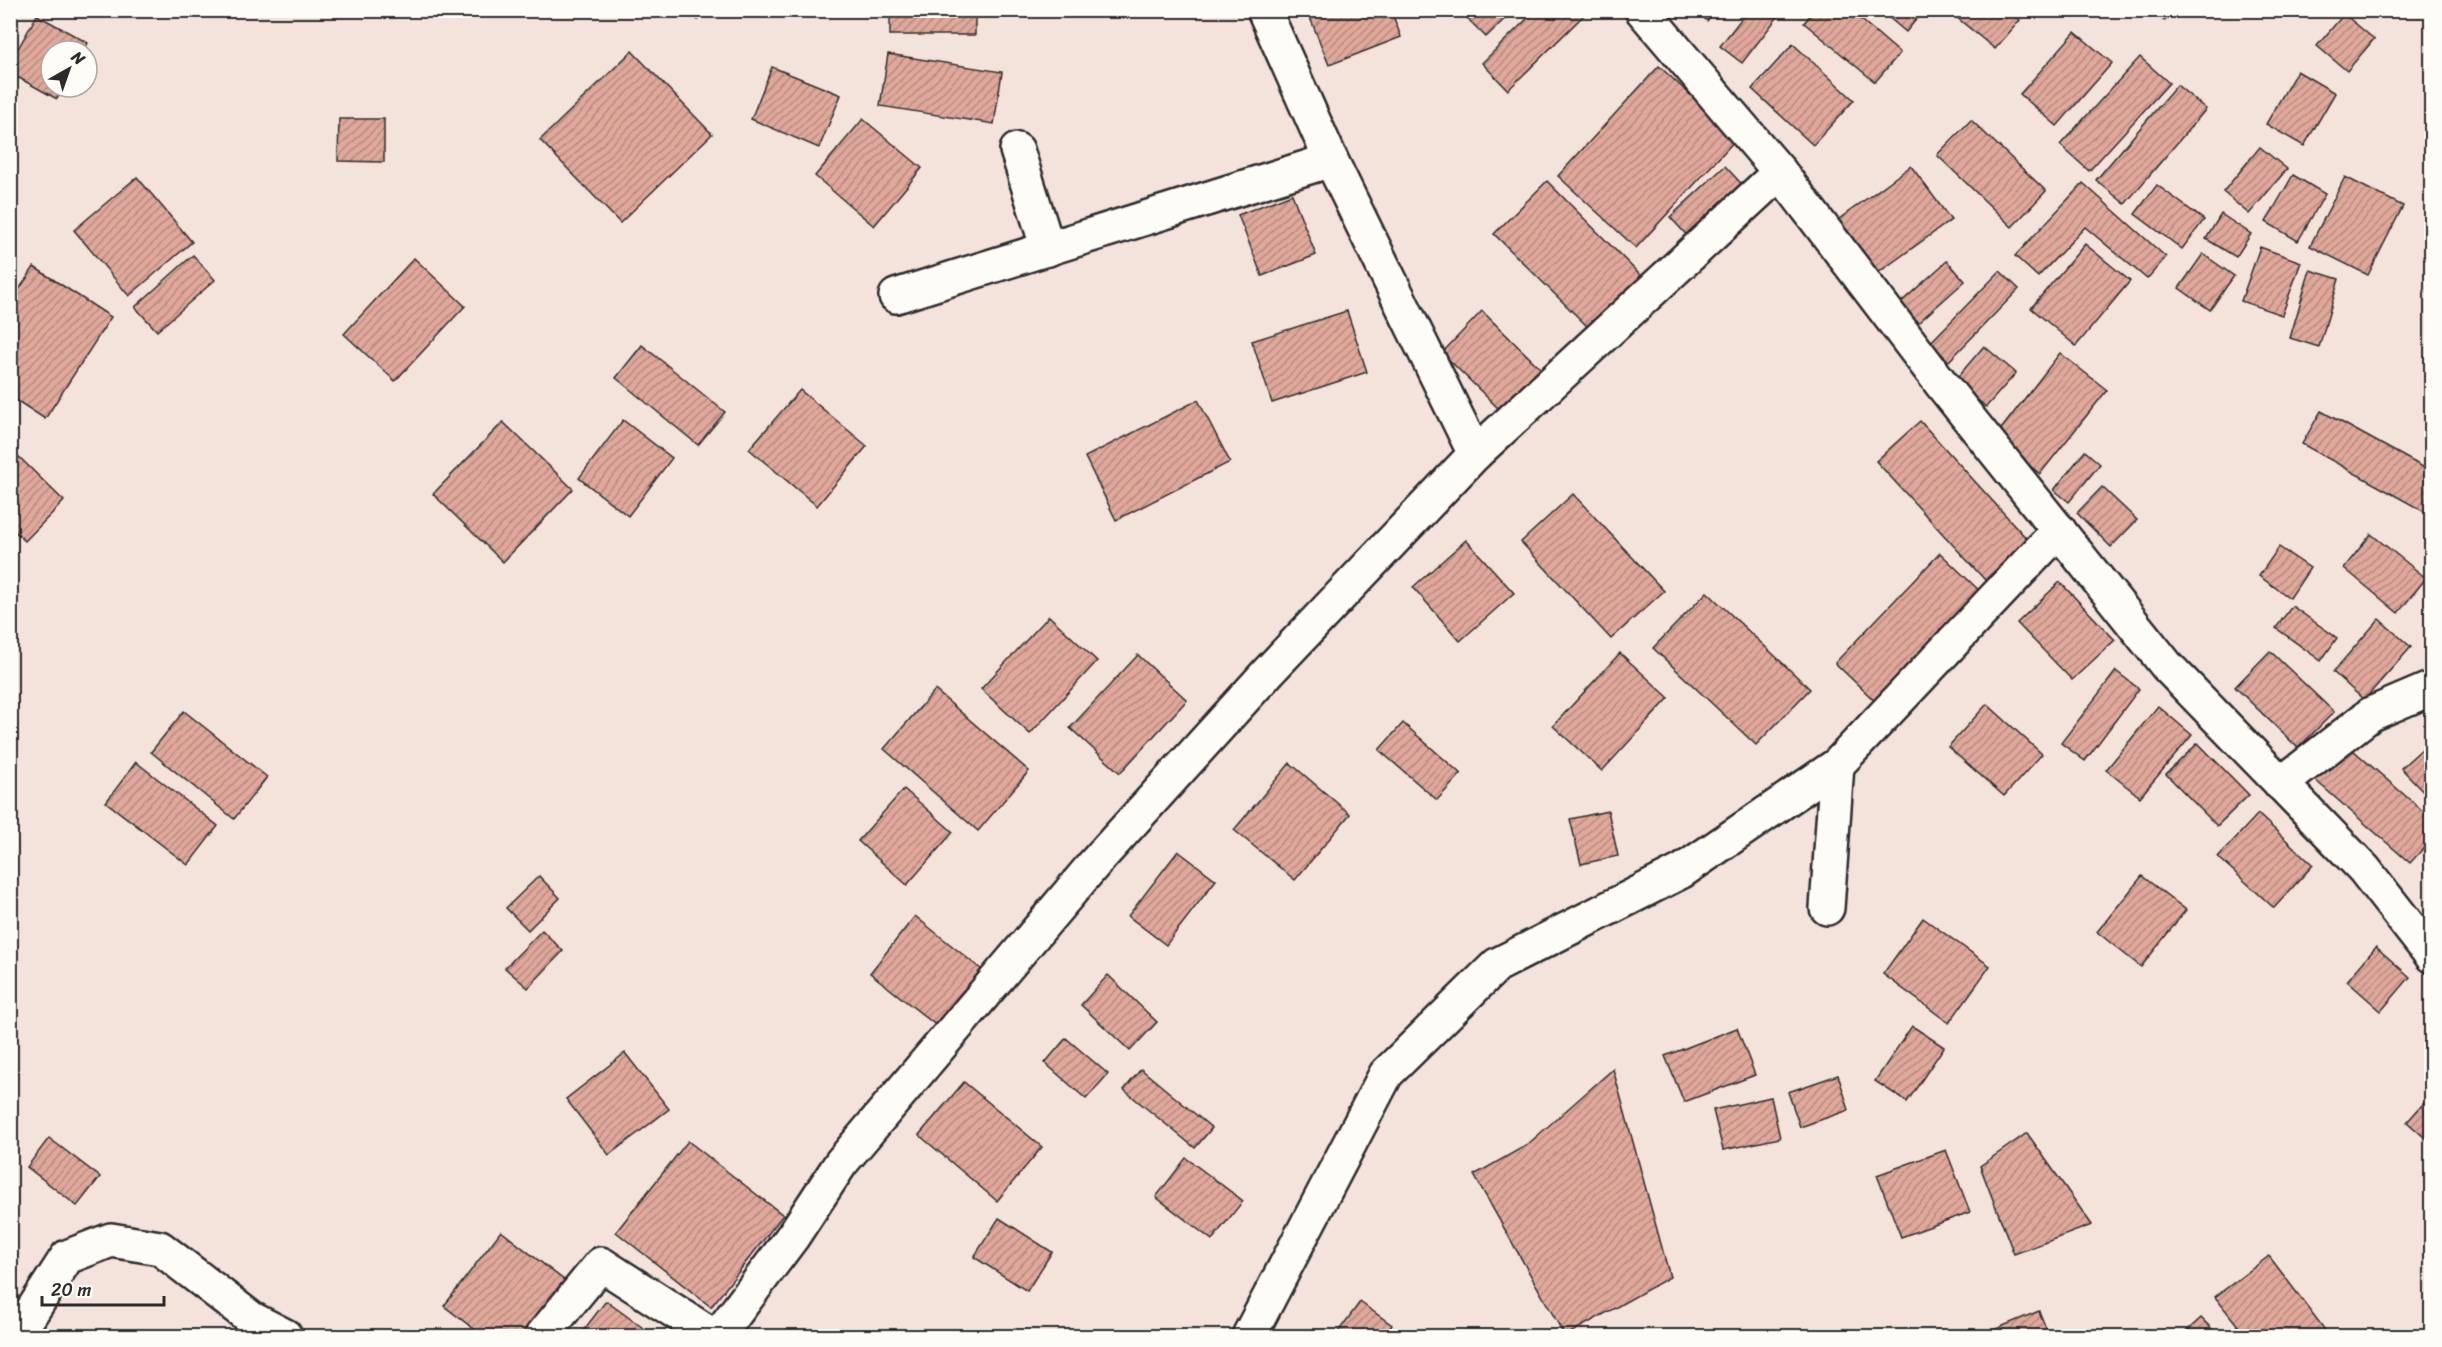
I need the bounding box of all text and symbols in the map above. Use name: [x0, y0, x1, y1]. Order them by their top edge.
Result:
north arrow: [39, 39, 99, 99]
text: N: [64, 43, 93, 73]
scale bar: [42, 1269, 164, 1307]
text: 20 m: [51, 1274, 91, 1306]

